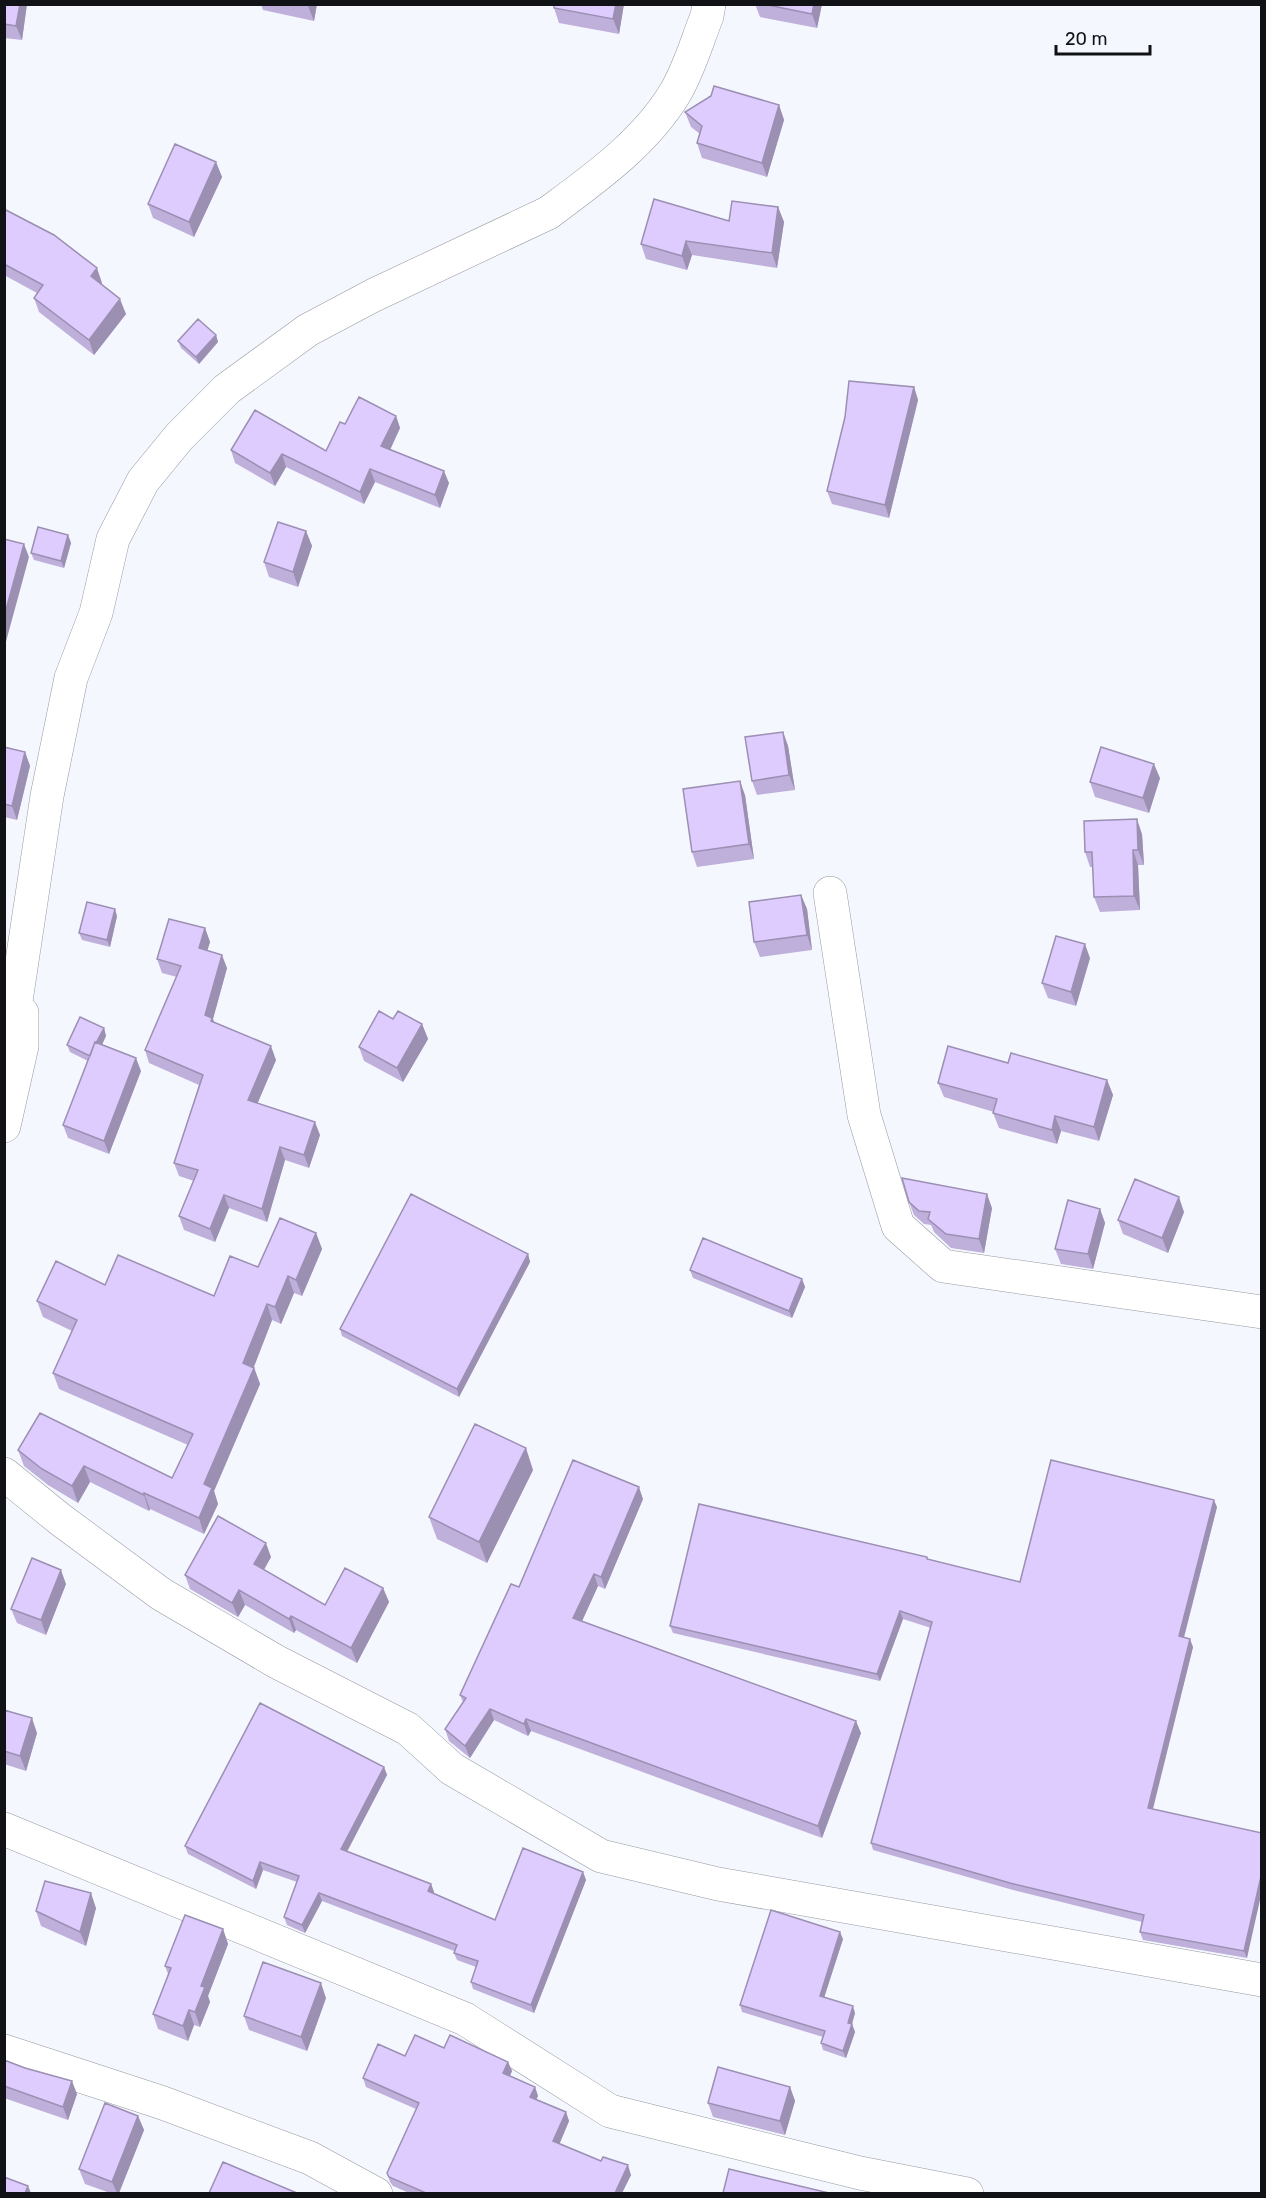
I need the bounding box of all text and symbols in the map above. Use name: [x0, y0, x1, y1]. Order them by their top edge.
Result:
scale bar: [1056, 18, 1150, 56]
text: 20 m: [1065, 28, 1107, 50]

